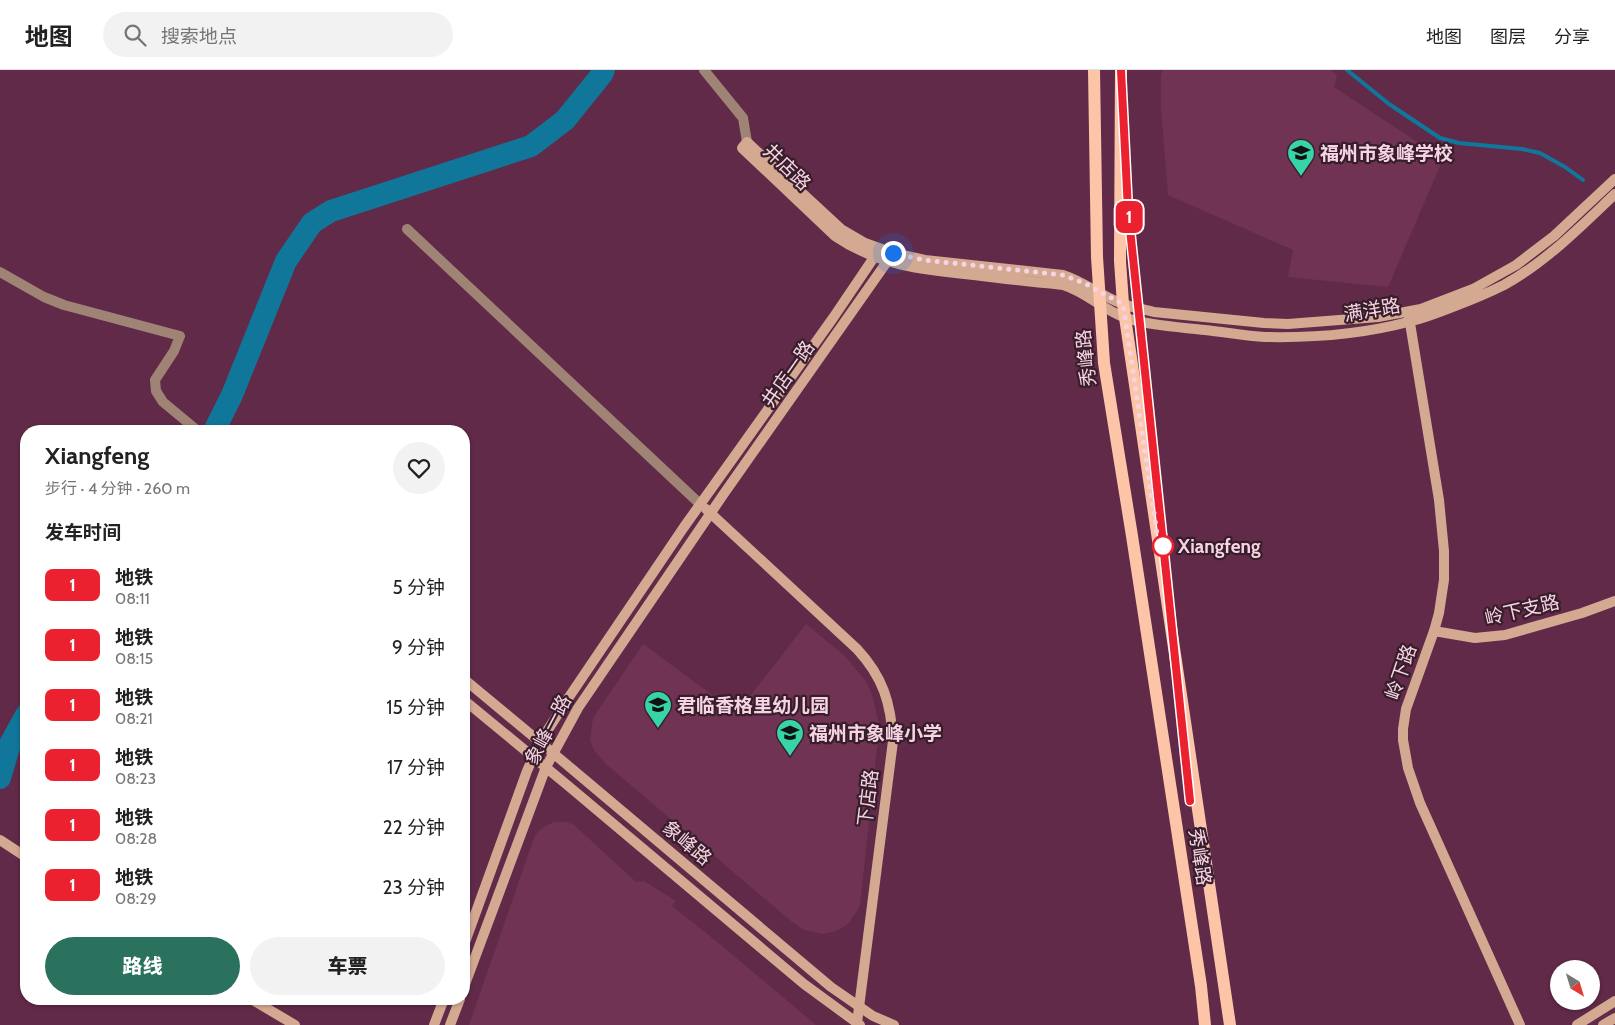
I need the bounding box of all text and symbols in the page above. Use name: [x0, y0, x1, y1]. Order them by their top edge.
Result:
search box: [103, 12, 453, 57]
icon: search: [121, 21, 149, 49]
text: 地图: [25, 22, 73, 51]
text: 搜索地点: [161, 25, 237, 48]
text: 地图: [1426, 26, 1462, 48]
text: 图层: [1490, 26, 1526, 48]
text: 分享: [1554, 26, 1590, 48]
school or university icon: 福州市象峰学校: [1286, 138, 1316, 177]
street label: 井店路: [759, 139, 815, 195]
place label: 福州市象峰学校: [1320, 142, 1453, 165]
line badge: 1: [1113, 201, 1145, 233]
text: 1: [1126, 206, 1132, 228]
your location: [881, 241, 906, 266]
street label: 满洋路: [1342, 294, 1402, 326]
street label: 秀峰路: [1072, 328, 1100, 388]
street label: 井店一路: [757, 336, 819, 412]
text: Xiangfeng: [45, 441, 149, 470]
button: heart: [393, 442, 445, 494]
text: 步行 · 4 分钟 · 260 m: [45, 479, 190, 498]
text: 发车时间: [45, 521, 121, 544]
marker: Xiangfeng: [1152, 535, 1174, 557]
place label: Xiangfeng: [1177, 535, 1261, 558]
text: 地铁: [115, 566, 153, 589]
text: 1: [69, 574, 76, 596]
text: 5 分钟: [392, 576, 445, 599]
text: 08:11: [115, 589, 150, 608]
street label: 岭下支路: [1482, 590, 1562, 630]
text: 地铁: [115, 626, 153, 649]
text: 1: [69, 634, 76, 656]
text: 9 分钟: [392, 636, 445, 659]
street label: 岭下路: [1381, 641, 1421, 703]
text: 08:15: [115, 649, 153, 668]
text: 地铁: [115, 686, 153, 709]
school or university icon: 君临香格里幼儿园: [643, 690, 673, 729]
street label: 象峰一路: [520, 691, 576, 769]
text: 1: [69, 694, 76, 716]
place label: 君临香格里幼儿园: [677, 694, 829, 717]
text: 15 分钟: [386, 696, 445, 719]
text: 08:21: [115, 709, 153, 728]
school or university icon: 福州市象峰小学: [775, 718, 805, 757]
place label: 福州市象峰小学: [809, 722, 942, 745]
text: 地铁: [115, 746, 153, 769]
text: 1: [69, 754, 76, 776]
text: 17 分钟: [387, 756, 445, 779]
street label: 下店路: [853, 768, 883, 828]
text: 08:23: [115, 769, 156, 788]
text: 地铁: [115, 806, 153, 829]
text: 1: [69, 814, 76, 836]
text: 22 分钟: [383, 816, 445, 839]
street label: 象峰路: [658, 816, 716, 870]
street label: 秀峰路: [1184, 827, 1216, 887]
text: 08:28: [115, 829, 157, 848]
text: 地铁: [115, 866, 153, 889]
text: 1: [69, 874, 76, 896]
text: 23 分钟: [382, 876, 445, 899]
text: 08:29: [115, 889, 157, 908]
button: 路线: [45, 937, 240, 995]
button: 车票: [250, 937, 445, 995]
north arrow: [1550, 960, 1600, 1010]
map controls: [1550, 960, 1600, 1010]

